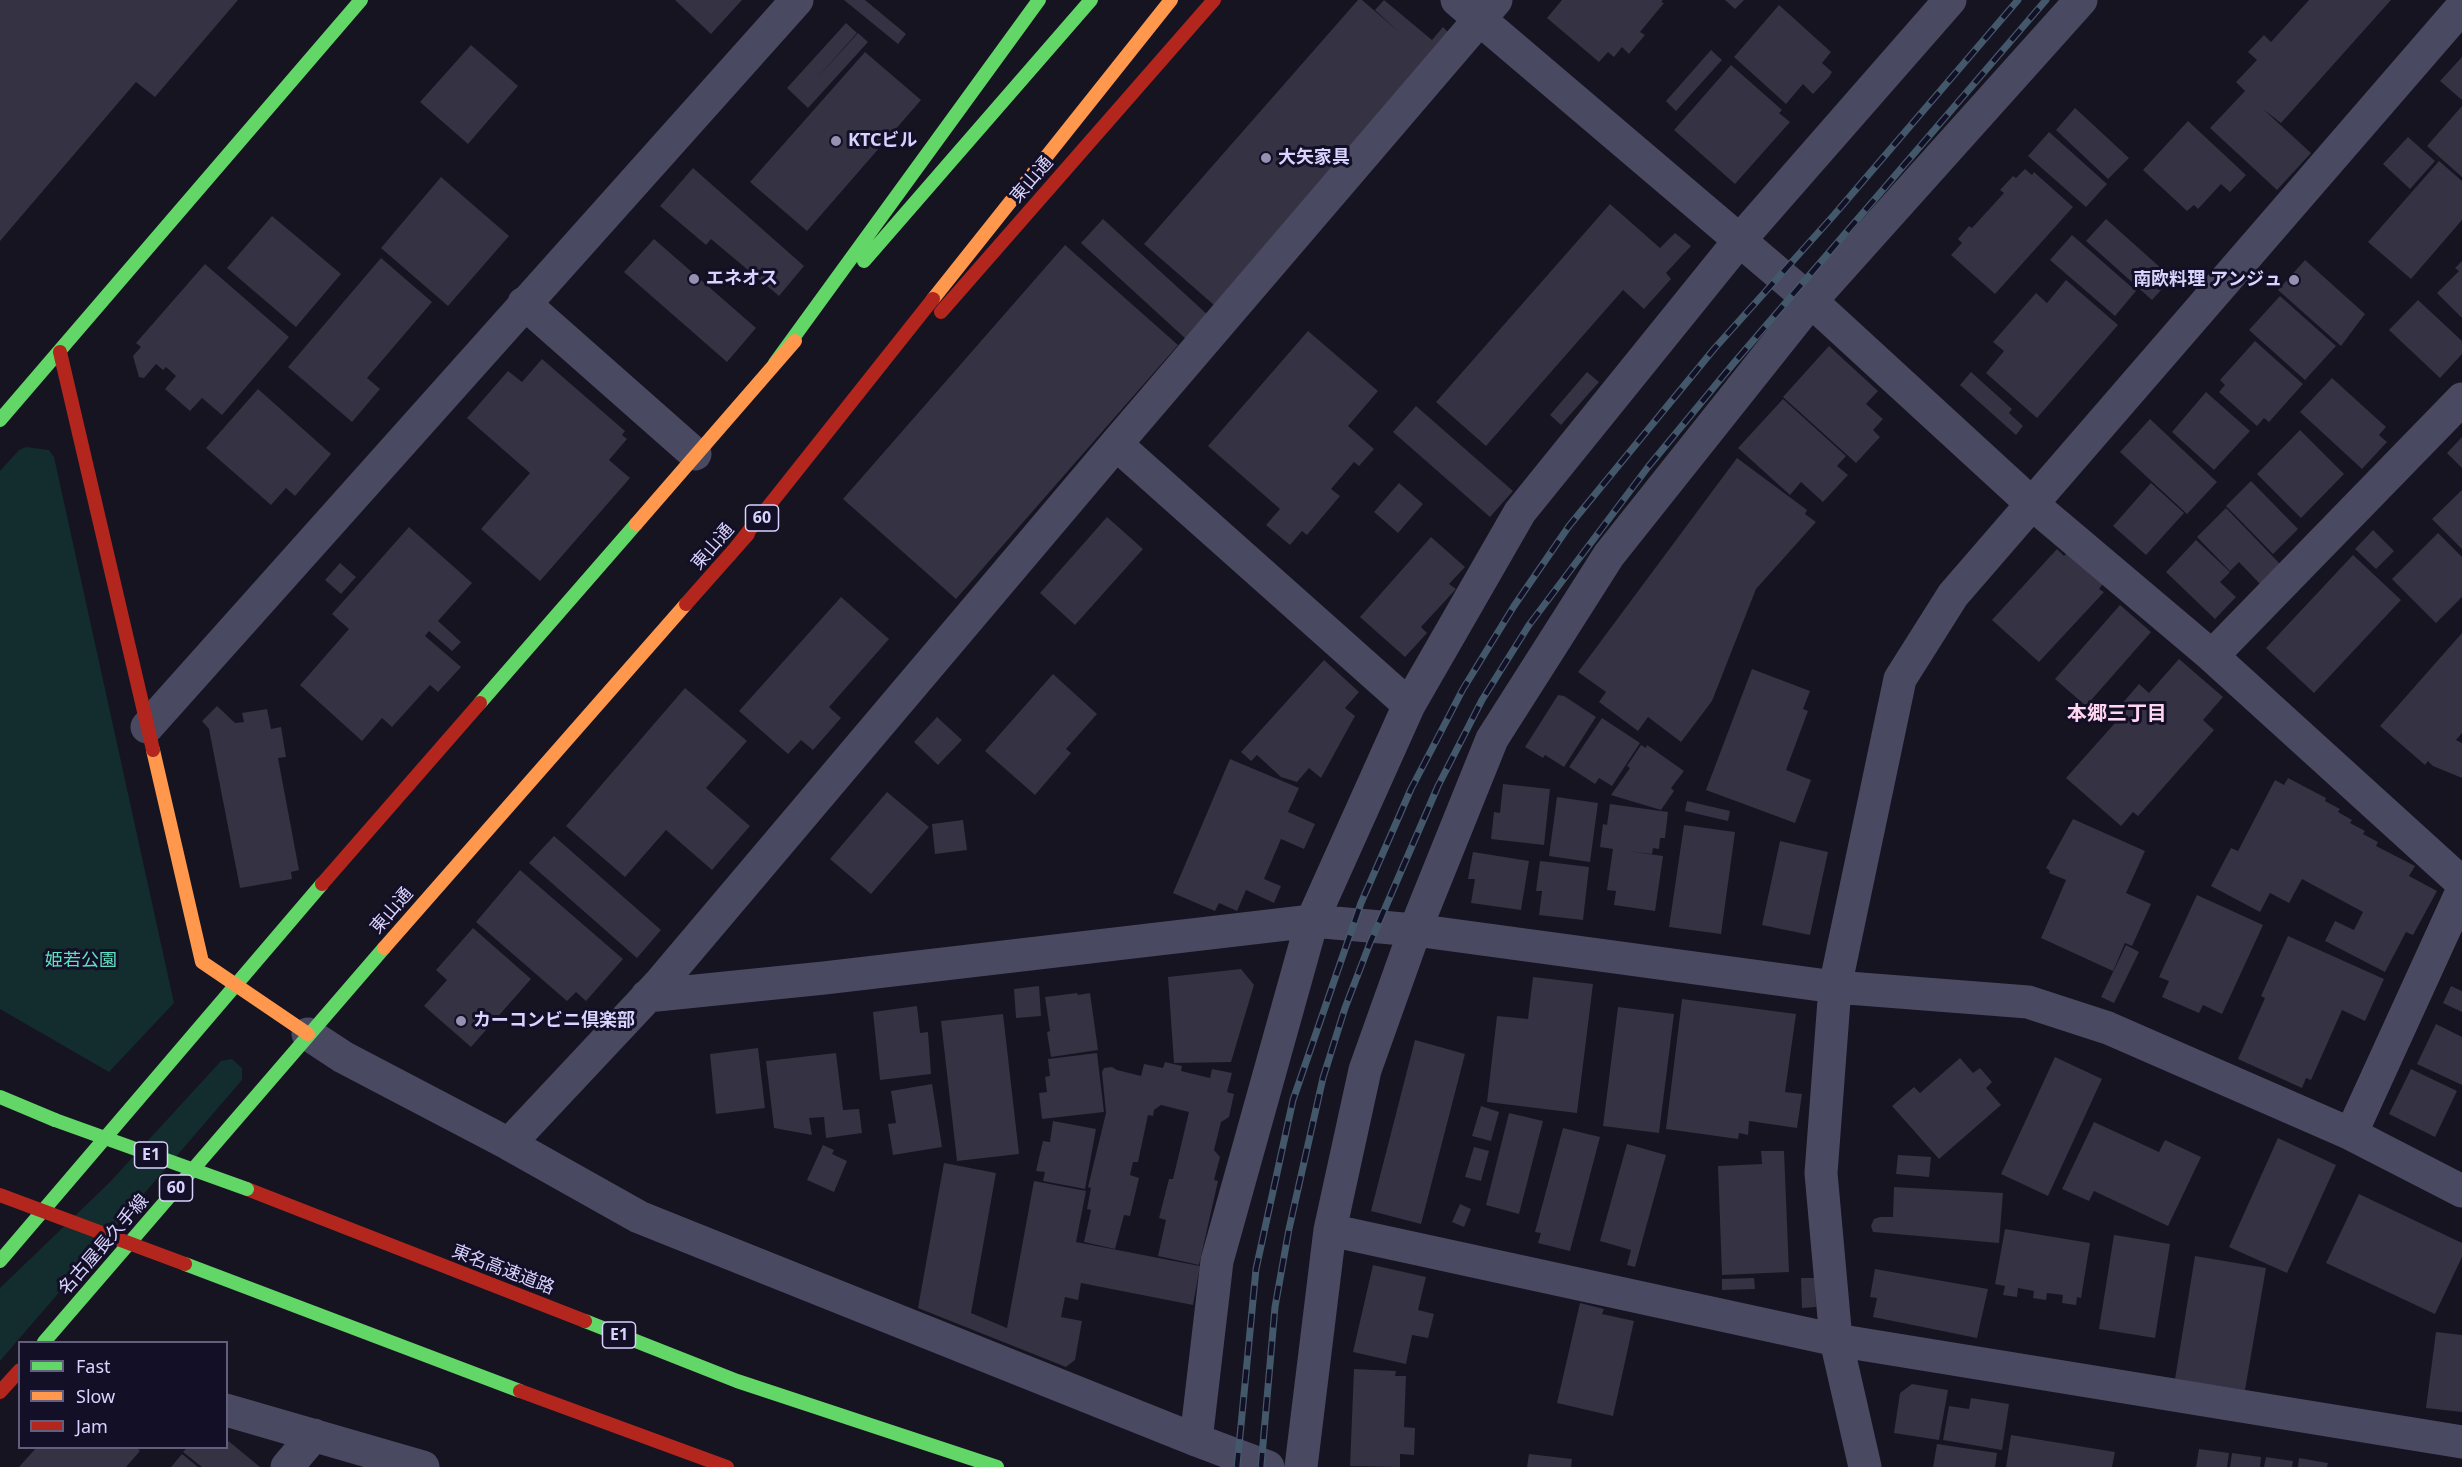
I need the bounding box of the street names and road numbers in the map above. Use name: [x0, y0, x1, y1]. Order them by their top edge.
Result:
street label: 東山通: [1006, 153, 1058, 207]
road number: 60: [746, 505, 778, 531]
street label: 東山通: [687, 520, 739, 574]
street label: 東山通: [366, 884, 418, 938]
road number: E1: [134, 1142, 168, 1168]
road number: 60: [160, 1175, 192, 1201]
street label: 名古屋長久手線: [55, 1190, 153, 1300]
street label: 東名高速道路: [449, 1241, 557, 1299]
road number: E1: [602, 1322, 636, 1348]

